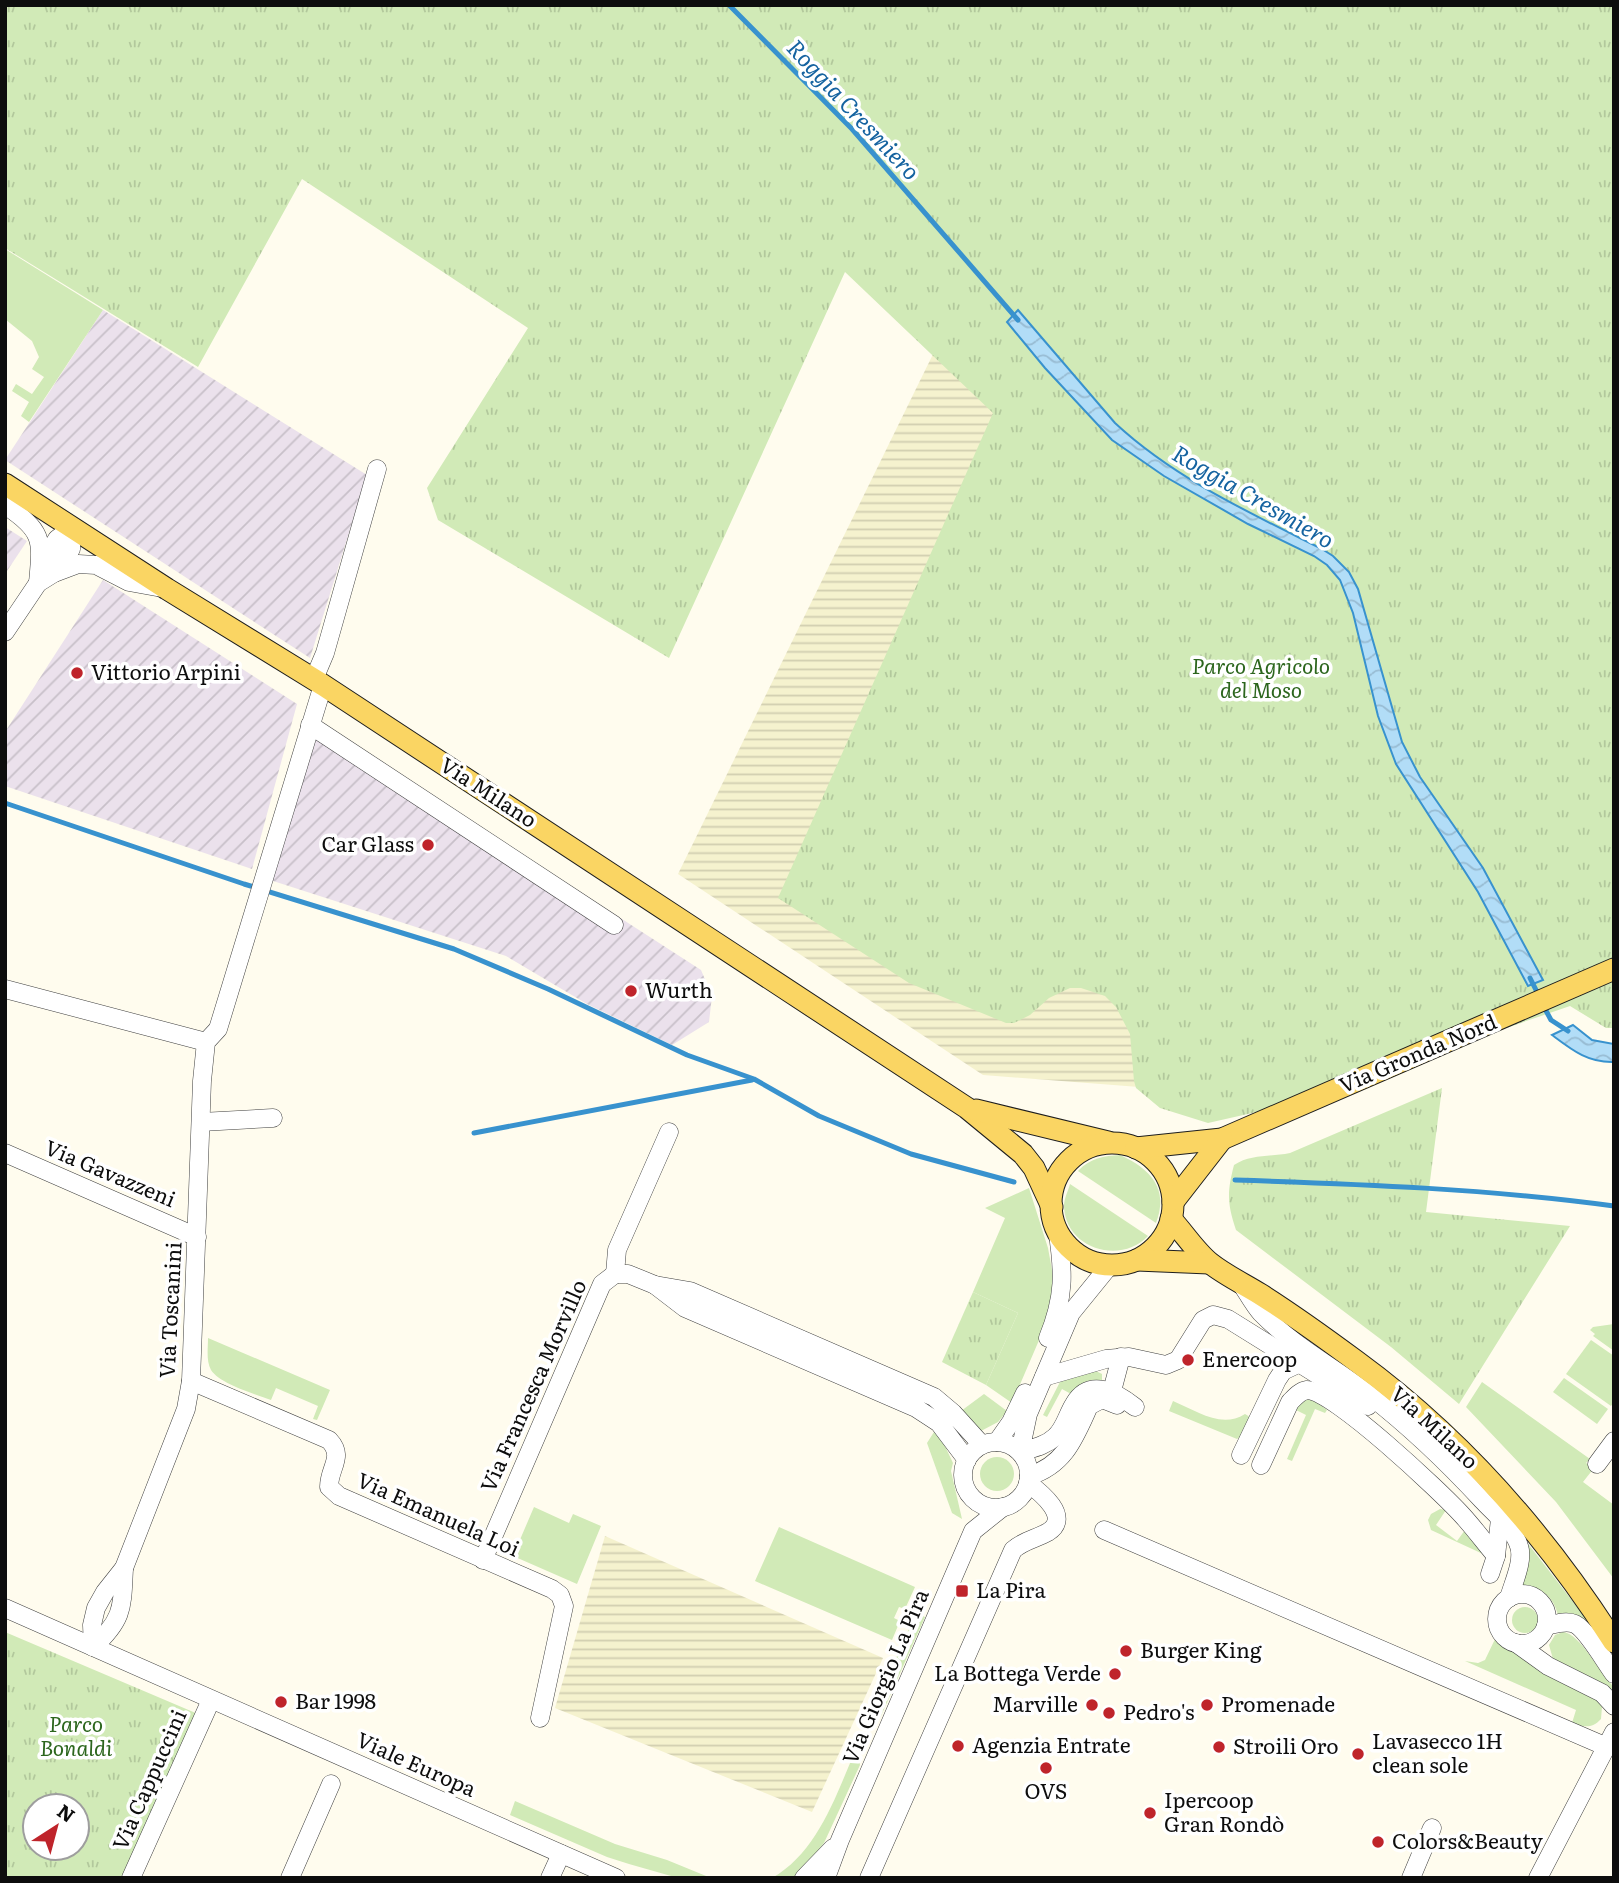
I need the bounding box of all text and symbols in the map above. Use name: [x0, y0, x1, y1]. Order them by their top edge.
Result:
water label: Roggia Cresmiero: [780, 31, 929, 187]
water label: Roggia Cresmiero: [1167, 435, 1341, 555]
park label: Parco Agricolo del Moso: [1192, 649, 1330, 704]
place label: Vittorio Arpini: [91, 655, 241, 686]
marker: Vittorio Arpini: [69, 665, 85, 681]
street label: Via Milano: [435, 748, 544, 834]
place label: Car Glass: [321, 827, 414, 858]
marker: Car Glass: [420, 837, 436, 853]
place label: Wurth: [645, 973, 713, 1004]
marker: Wurth: [623, 983, 639, 999]
street label: Via Gronda Nord: [1333, 1004, 1501, 1099]
street label: Via Gavazzeni: [41, 1130, 181, 1213]
street label: Via Toscanini: [149, 1241, 188, 1379]
street label: Via Francesca Morvillo: [471, 1274, 593, 1496]
place label: Enercoop: [1202, 1342, 1297, 1373]
marker: Enercoop: [1180, 1352, 1196, 1368]
street label: Via Milano: [1385, 1377, 1486, 1475]
street label: Via Emanuela Loi: [353, 1463, 525, 1562]
place label: La Pira: [976, 1573, 1046, 1604]
street label: Via Giorgio La Pira: [833, 1583, 935, 1768]
marker: La Pira: [954, 1583, 970, 1599]
place label: Burger King: [1140, 1633, 1262, 1664]
marker: Burger King: [1118, 1643, 1134, 1659]
place label: La Bottega Verde: [934, 1656, 1101, 1687]
marker: La Bottega Verde: [1107, 1666, 1123, 1682]
place label: Bar 1998: [295, 1684, 376, 1715]
place label: Marville: [992, 1687, 1078, 1718]
place label: Promenade: [1221, 1687, 1335, 1718]
marker: Bar 1998: [273, 1694, 289, 1710]
place label: Pedro's: [1123, 1695, 1194, 1726]
marker: Marville: [1084, 1697, 1100, 1713]
marker: Promenade: [1199, 1697, 1215, 1713]
street label: Via Cappuccini: [103, 1704, 193, 1854]
marker: Pedro's: [1101, 1705, 1117, 1721]
park label: Parco Bonaldi: [40, 1707, 113, 1762]
street label: Viale Europa: [352, 1723, 482, 1803]
place label: Lavasecco 1H clean sole: [1372, 1724, 1503, 1779]
place label: Agenzia Entrate: [972, 1728, 1131, 1759]
place label: Stroili Oro: [1233, 1729, 1339, 1760]
marker: Agenzia Entrate: [950, 1738, 966, 1754]
marker: Stroili Oro: [1211, 1739, 1227, 1755]
marker: Lavasecco 1H clean sole: [1350, 1746, 1366, 1762]
marker: OVS: [1038, 1760, 1054, 1776]
place label: OVS: [1025, 1774, 1067, 1805]
place label: Ipercoop Gran Rondò: [1164, 1783, 1284, 1838]
north arrow: [21, 1792, 91, 1862]
text: N: [52, 1796, 81, 1828]
marker: Ipercoop Gran Rondò: [1142, 1805, 1158, 1821]
place label: Colors&Beauty: [1392, 1824, 1544, 1855]
marker: Colors&Beauty: [1370, 1834, 1386, 1850]

